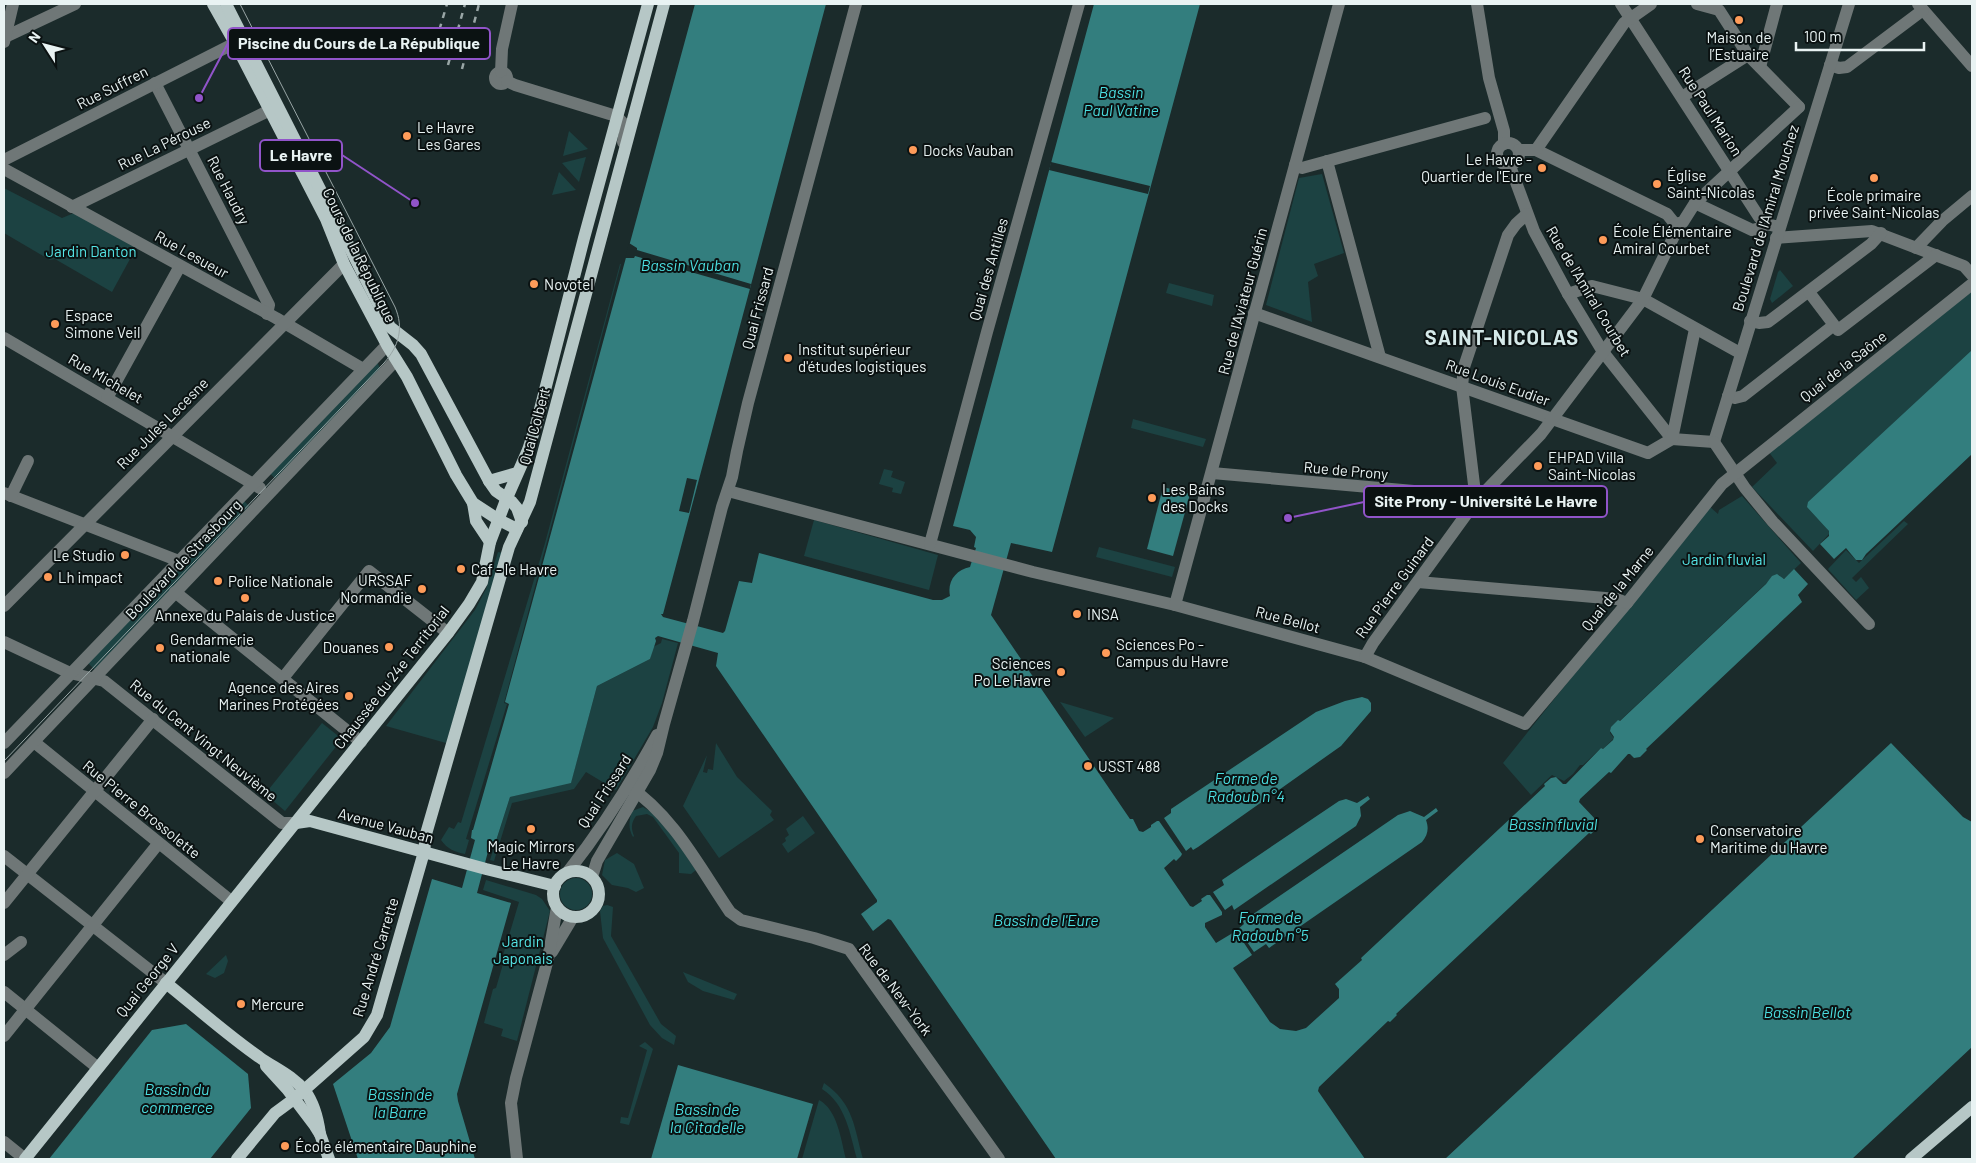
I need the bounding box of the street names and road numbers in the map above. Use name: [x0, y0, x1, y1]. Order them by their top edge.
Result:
street label: Rue Suffren: [74, 61, 150, 113]
street label: Rue Paul Marion: [1675, 63, 1747, 159]
street label: Rue La Pérouse: [115, 113, 213, 173]
street label: Boulevard de l'Amiral Mouchez: [1728, 122, 1802, 313]
street label: Rue Haudry: [204, 153, 254, 227]
street label: Cours de la République: [320, 185, 400, 325]
street label: Quai des Antilles: [965, 216, 1011, 322]
street label: Rue de l'Amiral Courbet: [1543, 222, 1635, 360]
street label: Rue de l'Aviateur Guérin: [1214, 225, 1270, 377]
street label: Rue Lesueur: [152, 226, 232, 282]
street label: Quai Frissard: [737, 265, 777, 351]
street label: Quai de la Saône: [1796, 327, 1890, 405]
street label: Rue Michelet: [65, 349, 147, 407]
street label: Rue Louis Eudier: [1443, 355, 1553, 409]
street label: Rue Jules Lecesne: [113, 374, 211, 472]
street label: Quai Colbert: [515, 385, 553, 467]
street label: Rue de Prony: [1303, 457, 1389, 483]
street label: Boulevard de Strasbourg: [121, 495, 245, 623]
street label: Rue Pierre Guinard: [1351, 533, 1437, 641]
street label: Quai de la Marne: [1577, 542, 1657, 634]
street label: Chaussée du 24e Territorial: [330, 602, 452, 752]
street label: Rue Bellot: [1254, 602, 1322, 636]
street label: Rue du Cent Vingt Neuvième: [127, 675, 281, 805]
street label: Quai Frissard: [574, 751, 634, 831]
street label: Rue Pierre Brossolette: [80, 756, 204, 862]
street label: Avenue Vauban: [336, 804, 436, 846]
street label: Rue André Carrette: [348, 895, 402, 1019]
street label: Quai George V: [112, 939, 182, 1021]
street label: Rue de New-York: [856, 939, 937, 1039]

